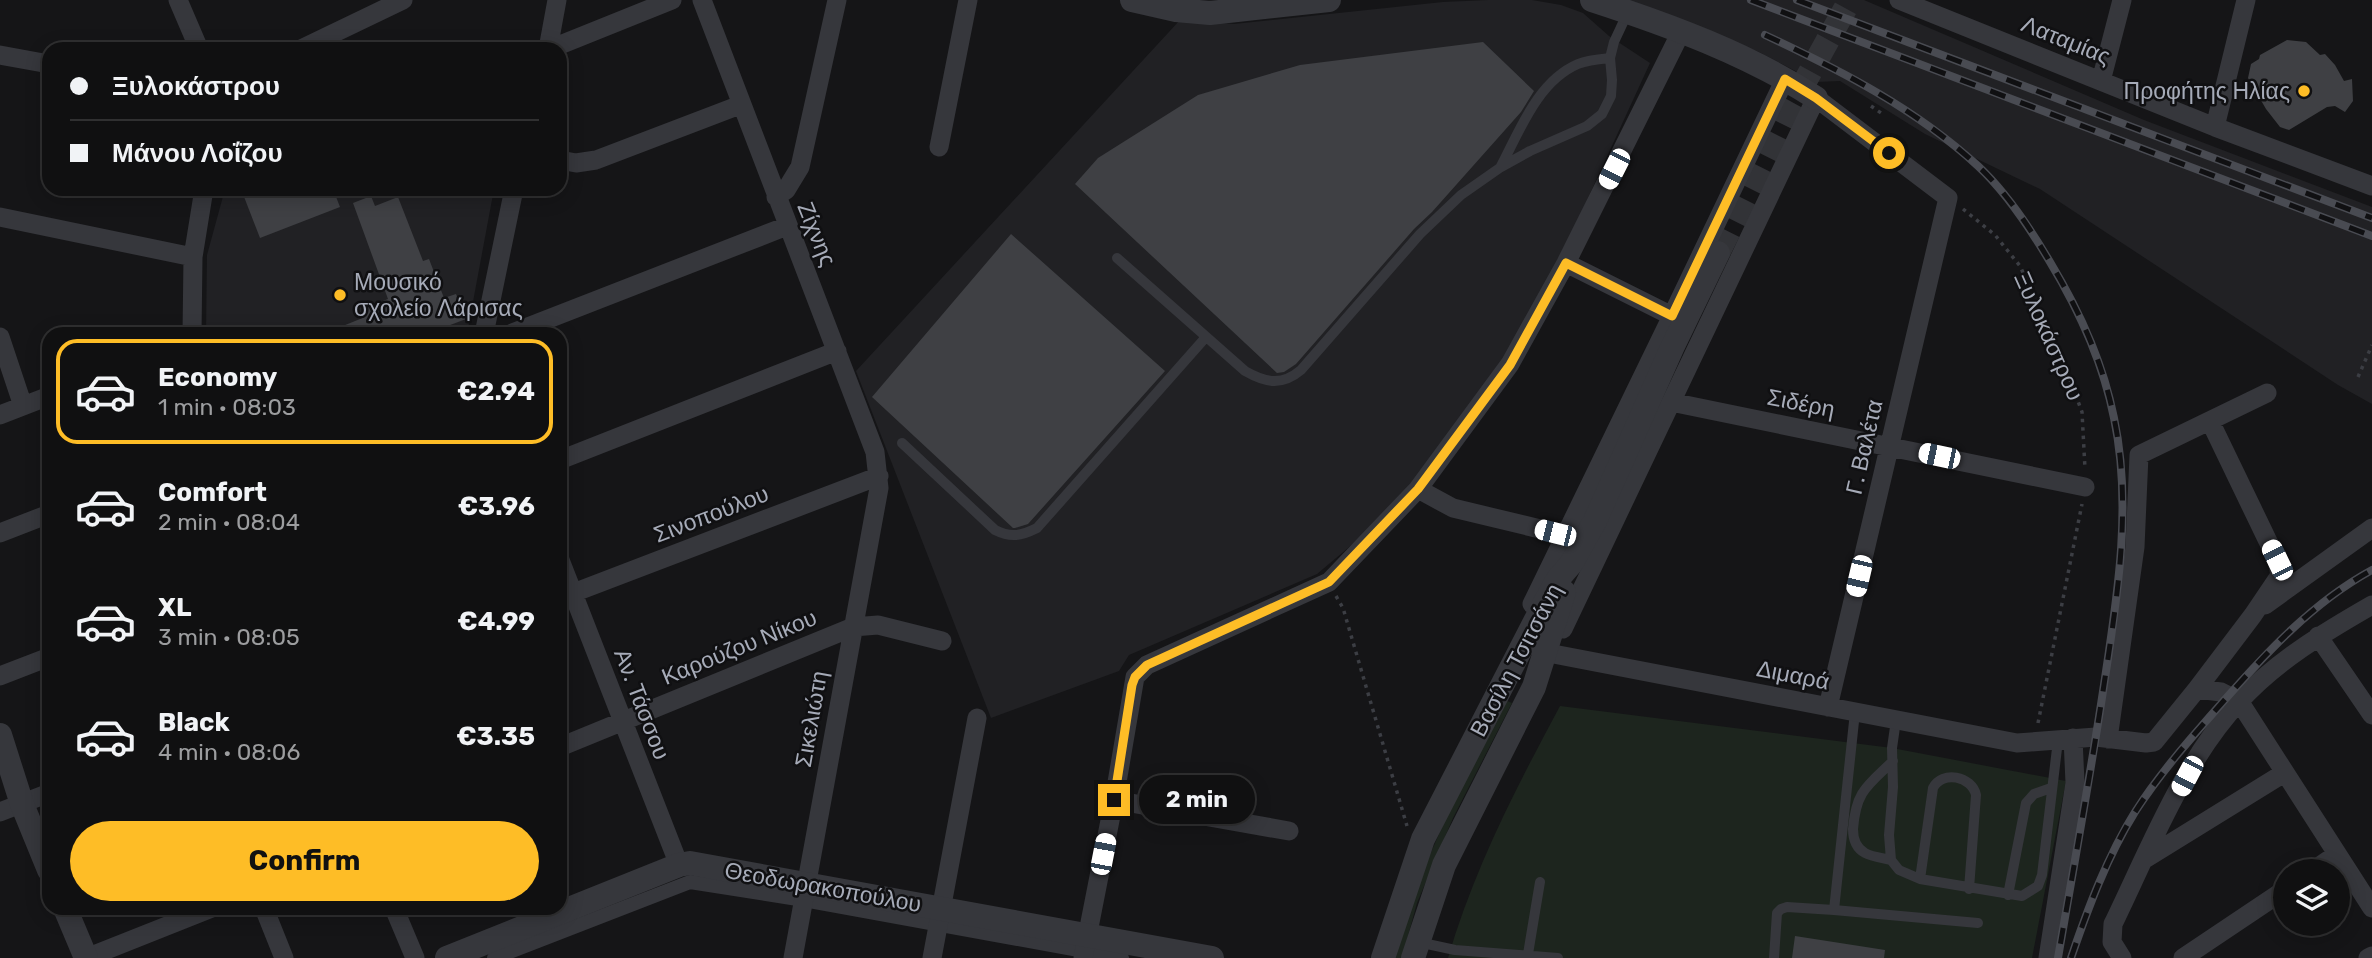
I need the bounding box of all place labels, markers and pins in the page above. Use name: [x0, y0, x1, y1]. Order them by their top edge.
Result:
place label: Προφήτης Ηλίας: [2124, 77, 2290, 105]
marker: Προφήτης Ηλίας: [2296, 83, 2312, 99]
place label: Μουσικό σχολείο Λάρισας: [354, 268, 523, 322]
marker: Μουσικό σχολείο Λάρισας: [332, 287, 348, 303]

